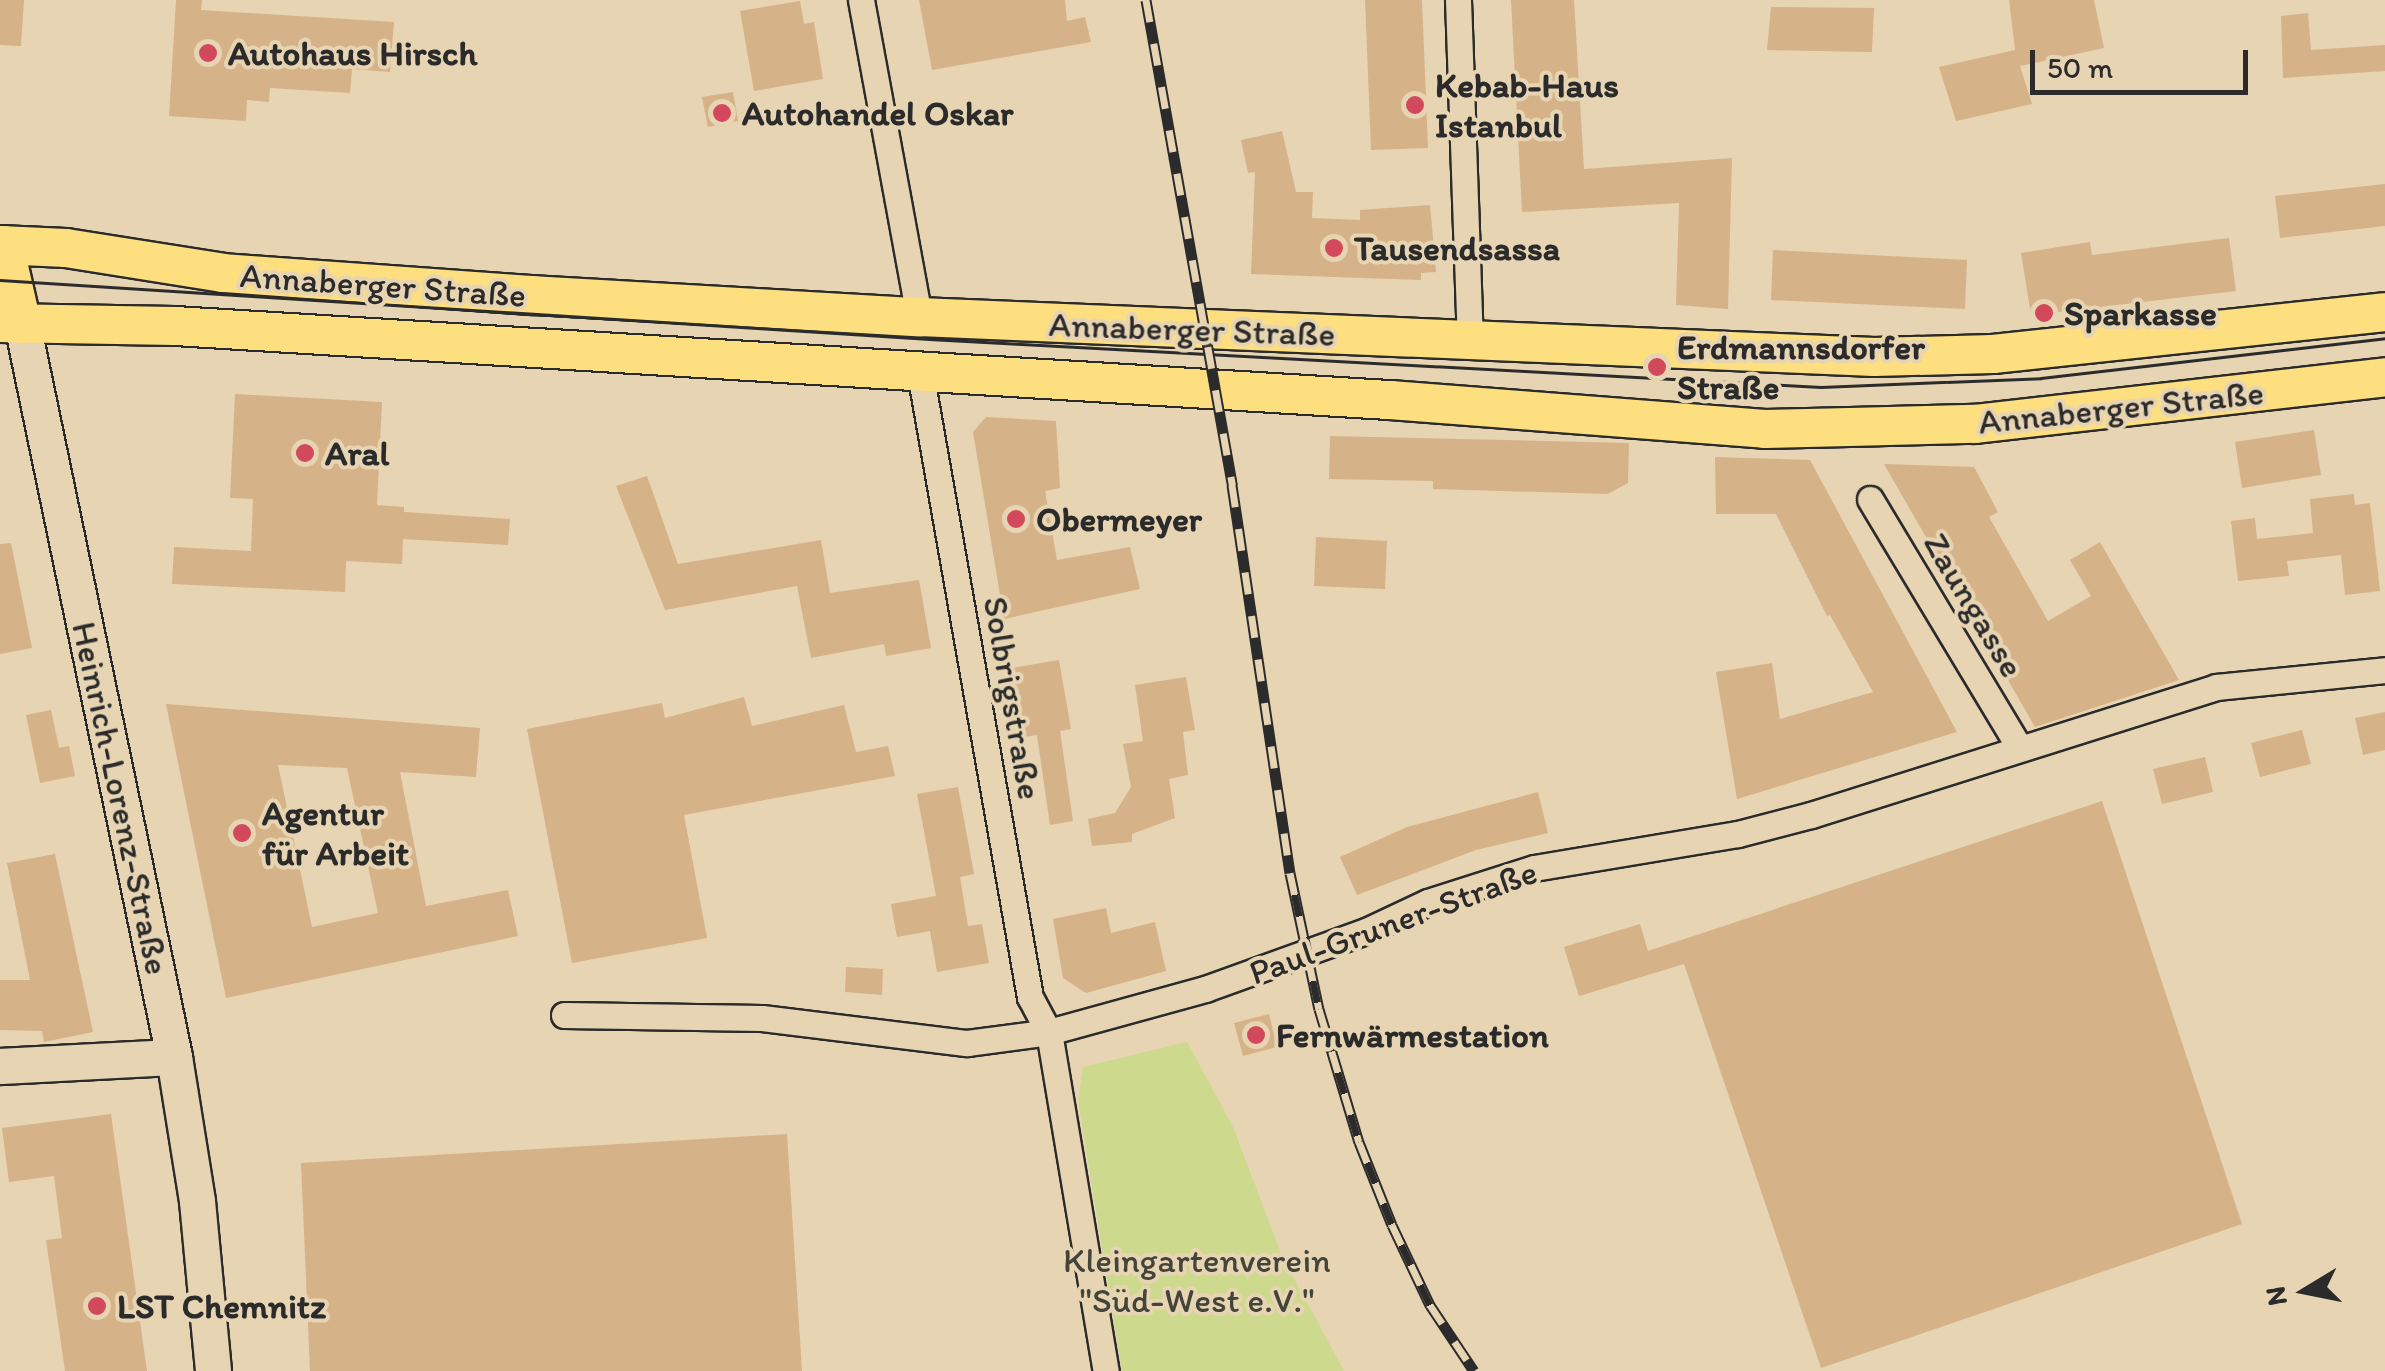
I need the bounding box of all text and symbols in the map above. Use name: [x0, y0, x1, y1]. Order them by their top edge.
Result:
scale bar: [2035, 30, 2252, 92]
place label: Autohaus Hirsch: [228, 32, 477, 74]
marker: Autohaus Hirsch: [197, 42, 219, 64]
text: 50 m: [2047, 49, 2113, 86]
place label: Kebab-Haus Istanbul: [1435, 64, 1619, 146]
place label: Autohandel Oskar: [742, 92, 1015, 134]
marker: Kebab-Haus Istanbul: [1404, 94, 1426, 116]
marker: Autohandel Oskar: [711, 102, 733, 124]
place label: Tausendsassa: [1354, 227, 1560, 269]
marker: Tausendsassa: [1323, 237, 1345, 259]
street label: Annaberger Straße: [239, 254, 527, 316]
place label: Sparkasse: [2064, 292, 2217, 334]
marker: Sparkasse: [2033, 302, 2055, 324]
street label: Annaberger Straße: [1048, 303, 1336, 355]
place label: Erdmannsdorfer Straße: [1677, 326, 1925, 408]
marker: Erdmannsdorfer Straße: [1646, 356, 1668, 378]
street label: Annaberger Straße: [1976, 371, 2266, 443]
place label: Aral: [325, 432, 389, 474]
marker: Aral: [294, 442, 316, 464]
place label: Obermeyer: [1036, 498, 1202, 540]
marker: Obermeyer: [1005, 508, 1027, 530]
street label: Zaungasse: [1915, 525, 2033, 685]
street label: Solbrigstraße: [974, 593, 1052, 803]
street label: Heinrich-Lorenz-Straße: [63, 618, 179, 978]
place label: Agentur für Arbeit: [262, 792, 409, 874]
marker: Agentur für Arbeit: [231, 822, 253, 844]
street label: Paul-Gruner-Straße: [1243, 850, 1543, 994]
place label: Fernwärmestation: [1276, 1014, 1549, 1056]
marker: Fernwärmestation: [1245, 1024, 1267, 1046]
park label: Kleingartenverein "Süd-West e.V.": [1063, 1239, 1331, 1321]
north arrow: [2255, 1241, 2355, 1341]
text: N: [2257, 1284, 2294, 1308]
place label: LST Chemnitz: [117, 1285, 326, 1327]
marker: LST Chemnitz: [86, 1295, 108, 1317]

